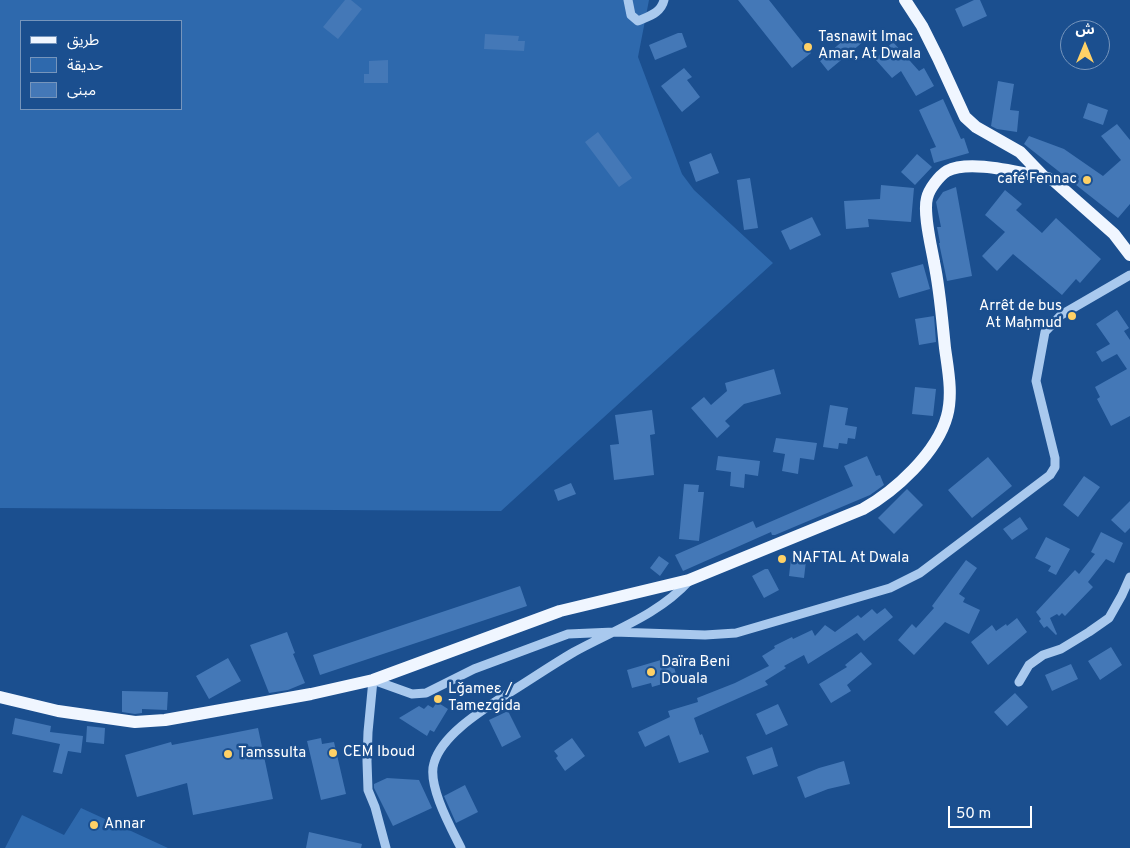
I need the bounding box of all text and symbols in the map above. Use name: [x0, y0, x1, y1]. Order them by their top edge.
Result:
legend: [20, 20, 182, 110]
north arrow: [1060, 20, 1110, 70]
text: ش: [1075, 22, 1095, 39]
place label: Tasnawit Imac Amar, At Dwala: [818, 29, 921, 64]
text: طريق: [67, 32, 99, 51]
marker: Tasnawit Imac Amar, At Dwala: [802, 41, 814, 53]
text: حديقة: [67, 57, 103, 76]
text: مبنى: [67, 82, 96, 101]
place label: café Fennac: [997, 171, 1077, 189]
marker: café Fennac: [1081, 174, 1093, 186]
place label: Arrêt de bus At Maḥmud: [979, 298, 1062, 333]
marker: Arrêt de bus At Maḥmud: [1066, 310, 1078, 322]
place label: NAFTAL At Dwala: [792, 550, 909, 568]
marker: NAFTAL At Dwala: [776, 553, 788, 565]
place label: Daïra Beni Douala: [661, 654, 730, 689]
marker: Daïra Beni Douala: [645, 666, 657, 678]
place label: Lǧameɛ / Tamezgida: [448, 681, 521, 716]
marker: Lǧameɛ / Tamezgida: [432, 693, 444, 705]
place label: CEM Iboud: [343, 744, 415, 762]
place label: Tamssulta: [238, 745, 306, 763]
marker: CEM Iboud: [327, 747, 339, 759]
marker: Tamssulta: [222, 748, 234, 760]
scale bar: [950, 796, 1034, 828]
text: 50 m: [956, 805, 991, 824]
place label: Annar: [104, 816, 145, 834]
marker: Annar: [88, 819, 100, 831]

